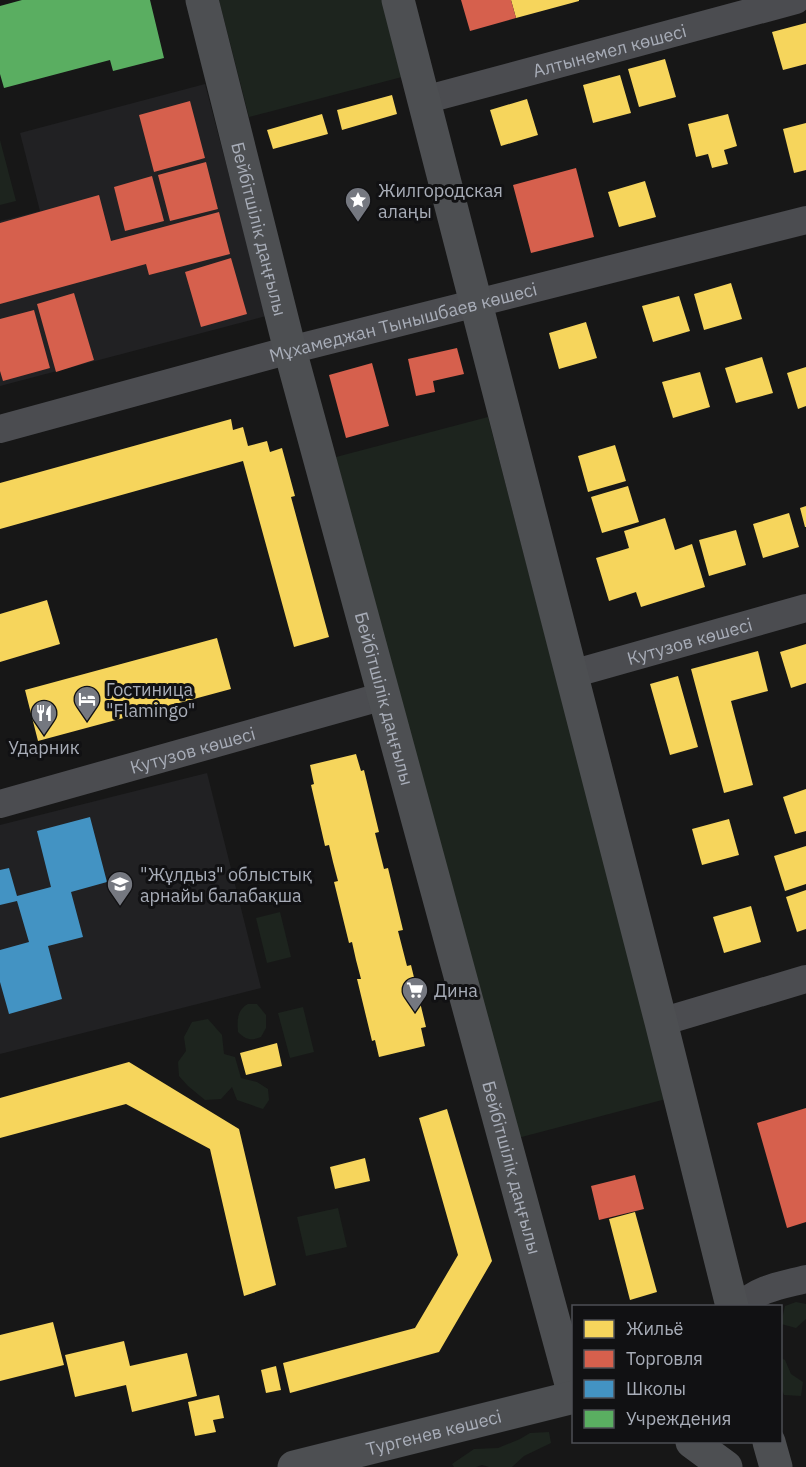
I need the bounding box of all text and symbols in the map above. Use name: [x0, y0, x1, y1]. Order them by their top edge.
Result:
street label: Алтынемел көшесі: [530, 18, 689, 82]
street label: Бейбітшілік даңғылы: [227, 139, 292, 318]
place label: Жилгородская алаңы: [378, 179, 503, 223]
place icon: Жилгородская алаңы: [343, 185, 373, 223]
street label: Мұхамеджан Тынышбаев көшесі: [266, 277, 539, 367]
street label: Бейбітшілік даңғылы: [350, 609, 419, 788]
street label: Кутузов көшесі: [624, 612, 755, 669]
place label: Гостиница "Flamingo": [106, 678, 195, 722]
hotel icon: Гостиница "Flamingo": [72, 684, 102, 722]
restaurant icon: Ударник: [29, 698, 59, 736]
street label: Кутузов көшесі: [127, 721, 258, 778]
place label: Ударник: [8, 736, 80, 759]
place label: "Жұлдыз" облыстық арнайы балабақша: [140, 863, 312, 907]
school or university icon: "Жұлдыз" облыстық арнайы балабақша: [105, 869, 135, 907]
supermarket icon: Дина: [400, 975, 430, 1013]
place label: Дина: [434, 979, 478, 1002]
street label: Бейбітшілік даңғылы: [478, 1078, 547, 1257]
legend: [572, 1305, 782, 1443]
text: Жильё: [626, 1317, 684, 1340]
text: Торговля: [626, 1347, 703, 1370]
text: Школы: [626, 1377, 686, 1400]
street label: Тургенев көшесі: [364, 1404, 504, 1460]
text: Учреждения: [626, 1407, 731, 1430]

